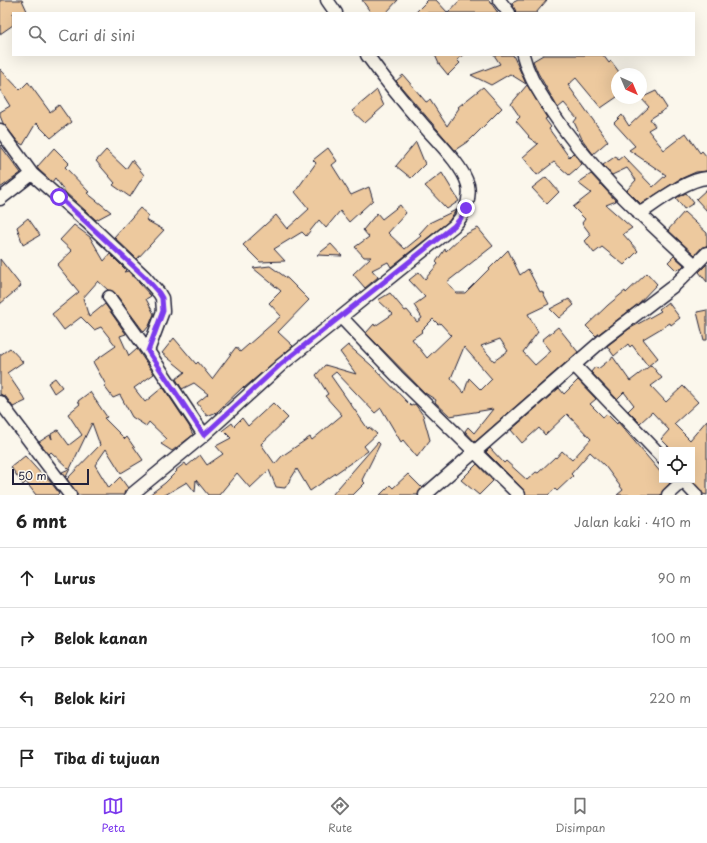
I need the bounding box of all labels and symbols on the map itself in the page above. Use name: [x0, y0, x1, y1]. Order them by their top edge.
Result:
north arrow: [611, 68, 647, 104]
route start: [50, 188, 68, 206]
route end: [457, 199, 475, 217]
scale bar: [12, 467, 89, 486]

